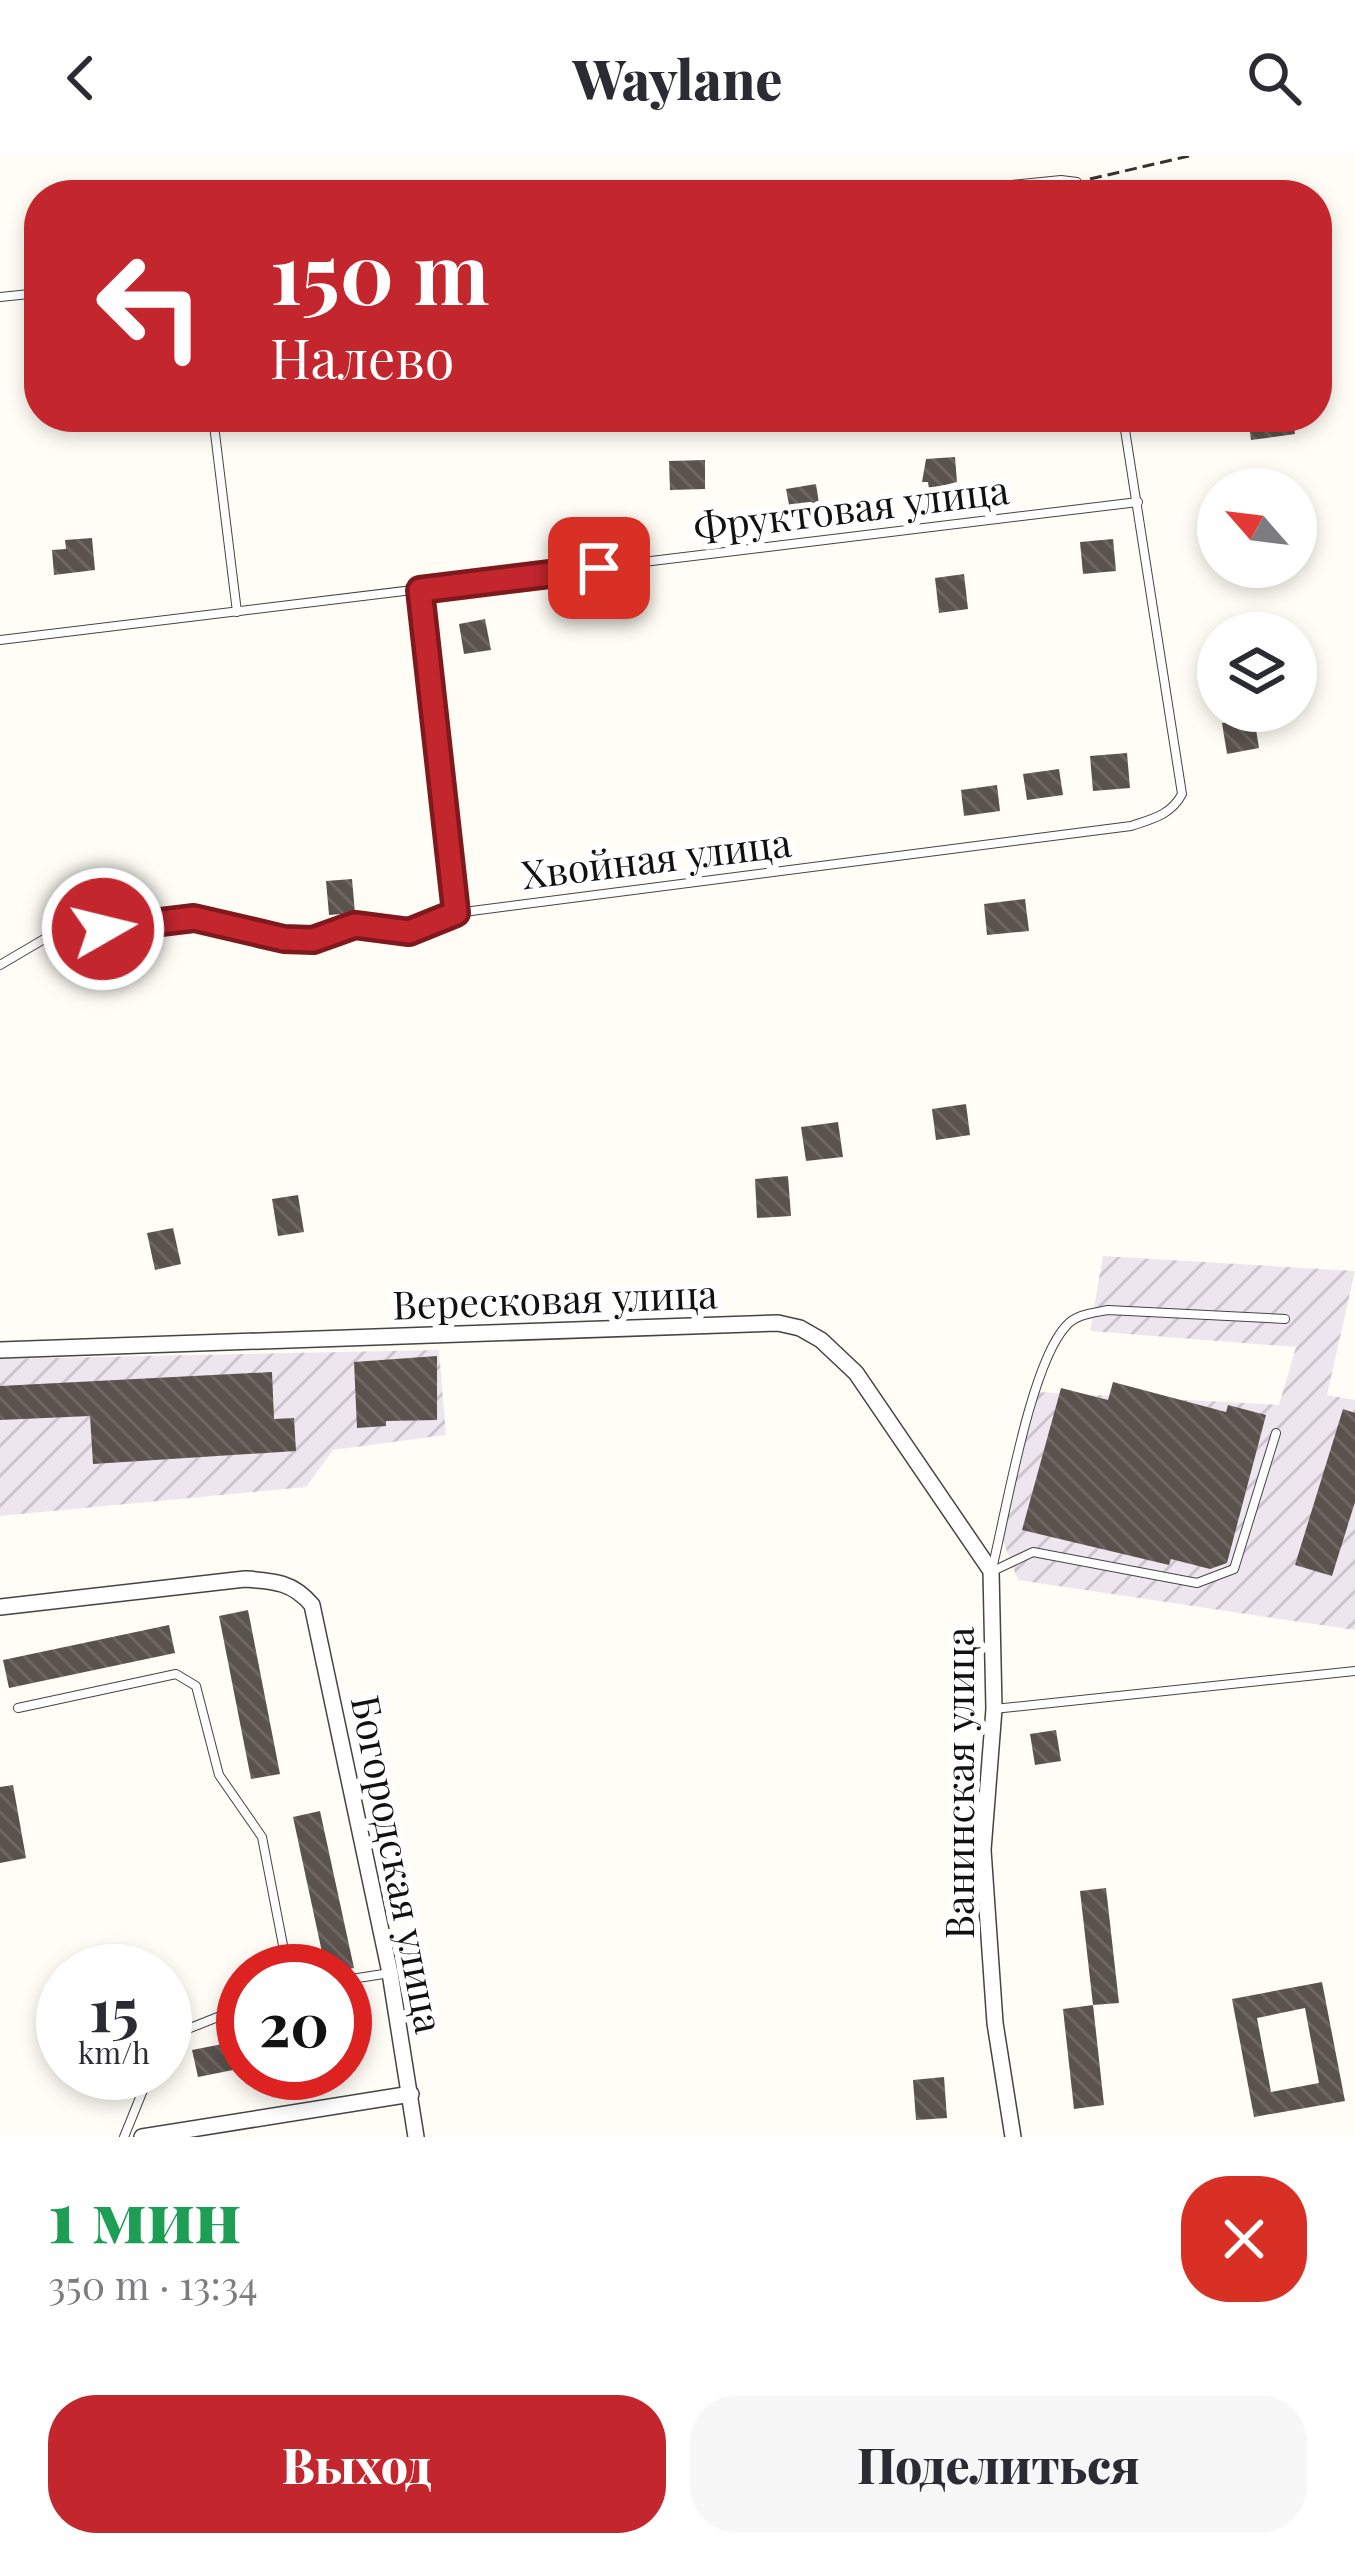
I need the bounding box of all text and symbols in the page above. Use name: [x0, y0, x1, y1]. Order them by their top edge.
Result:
text: Waylane: [572, 42, 783, 114]
icon: back: [48, 45, 114, 111]
icon: search: [1241, 45, 1307, 111]
text: 150 m: [270, 214, 490, 326]
icon: left: [72, 228, 228, 384]
text: Налево: [270, 321, 454, 393]
street label: Фруктовая улица: [691, 462, 1012, 552]
north arrow: [1197, 468, 1317, 588]
map controls: [1197, 468, 1317, 732]
pin: [548, 517, 650, 619]
icon: arrive: [566, 535, 632, 601]
button: layers: [1197, 612, 1317, 732]
street label: Хвойная улица: [518, 815, 794, 899]
position arrow: [40, 866, 166, 992]
street label: Вересковая улица: [392, 1266, 719, 1330]
street label: Ванинская улица: [932, 1626, 984, 1939]
street label: Богородская улица: [341, 1691, 457, 2038]
speed limit sign: 20: [216, 1944, 372, 2100]
text: 15: [89, 1967, 139, 2047]
text: km/h: [78, 2032, 150, 2072]
text: 1 мин: [48, 2165, 241, 2261]
button: close: [1181, 2176, 1307, 2302]
text: 350 m · 13:34: [48, 2258, 258, 2310]
button: Выход: [48, 2395, 666, 2533]
button: Поделиться: [690, 2395, 1307, 2533]

